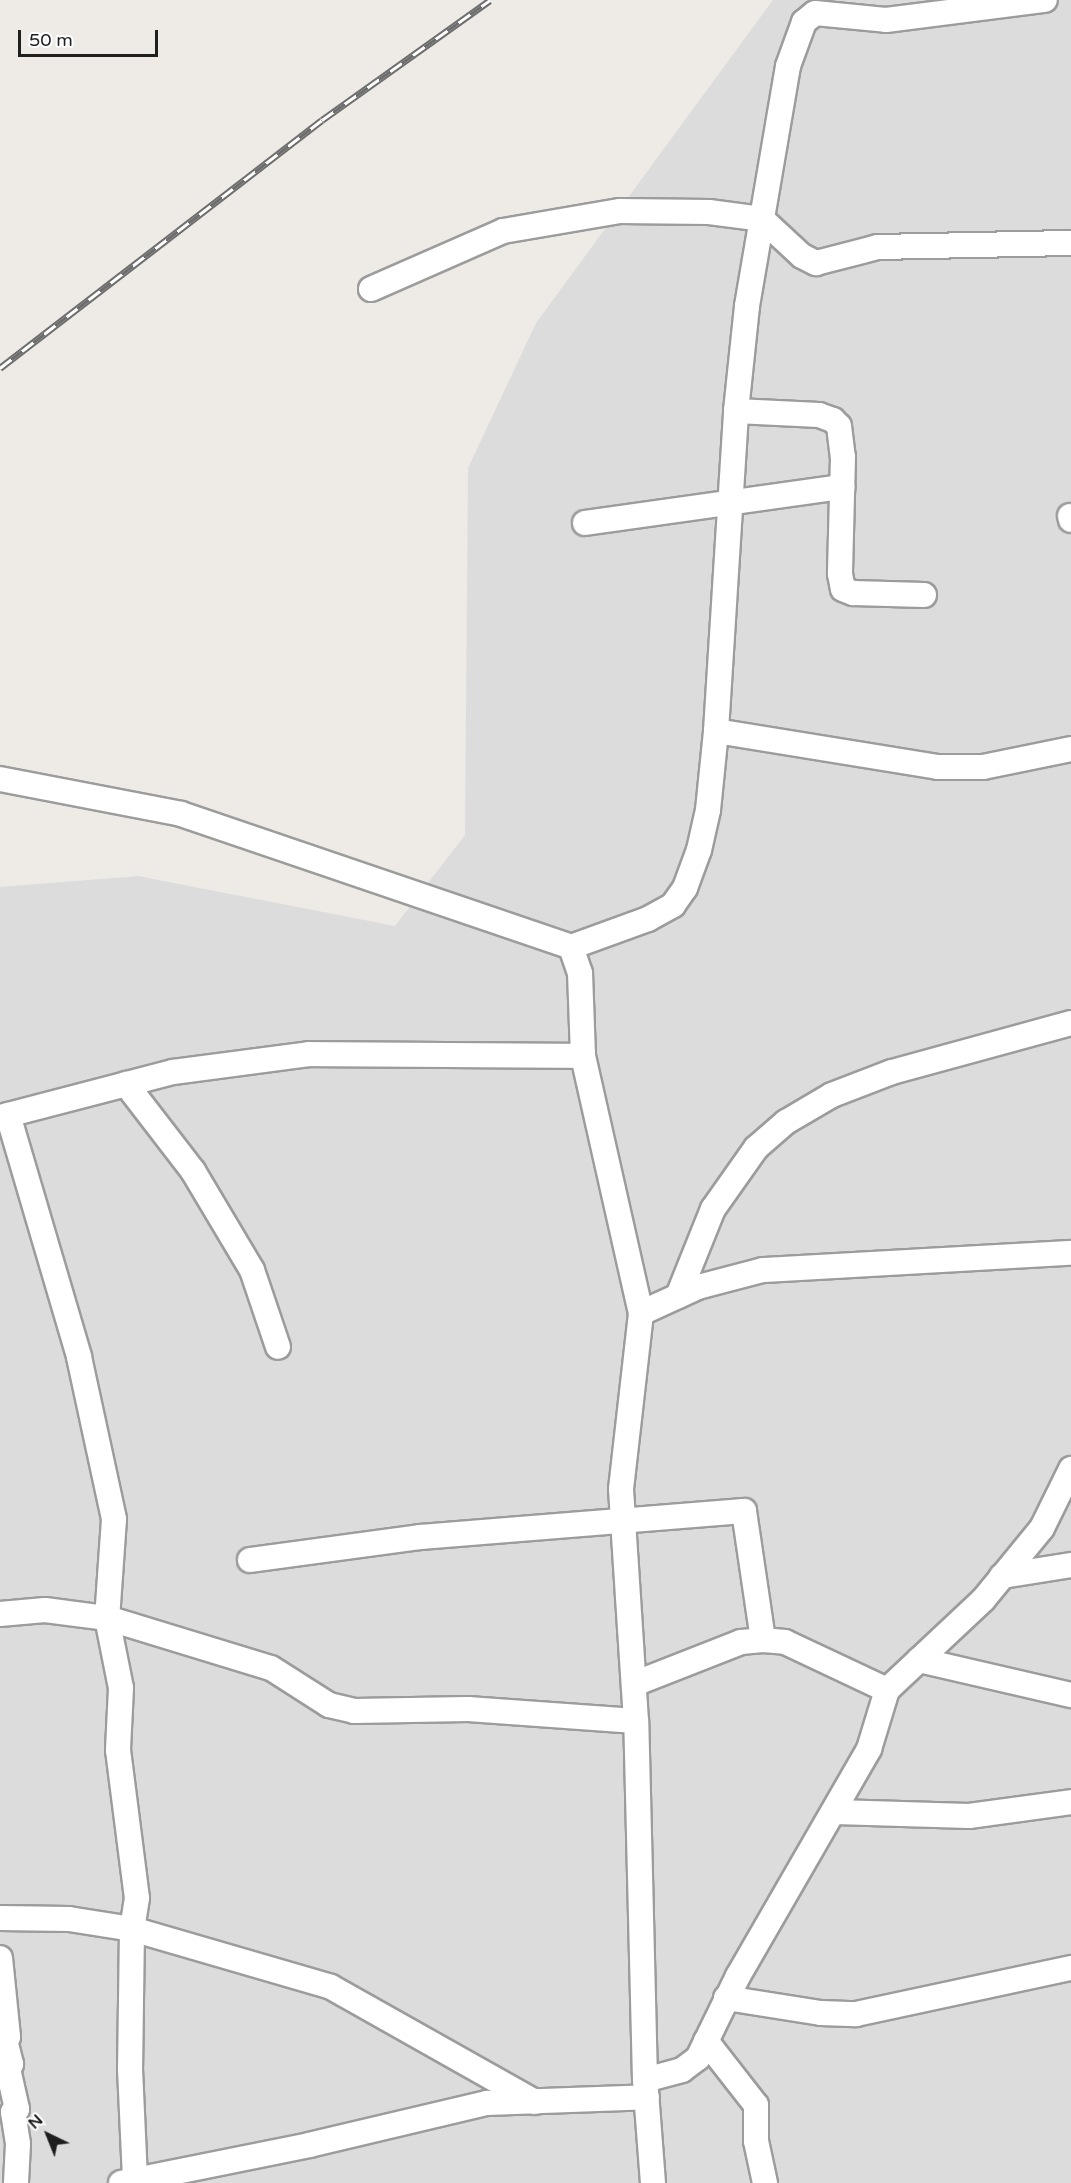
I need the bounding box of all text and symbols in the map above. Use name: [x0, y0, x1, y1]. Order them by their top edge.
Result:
scale bar: [21, 18, 160, 56]
text: 50 m: [29, 29, 73, 51]
north arrow: [18, 2105, 78, 2165]
text: N: [24, 2110, 47, 2134]

